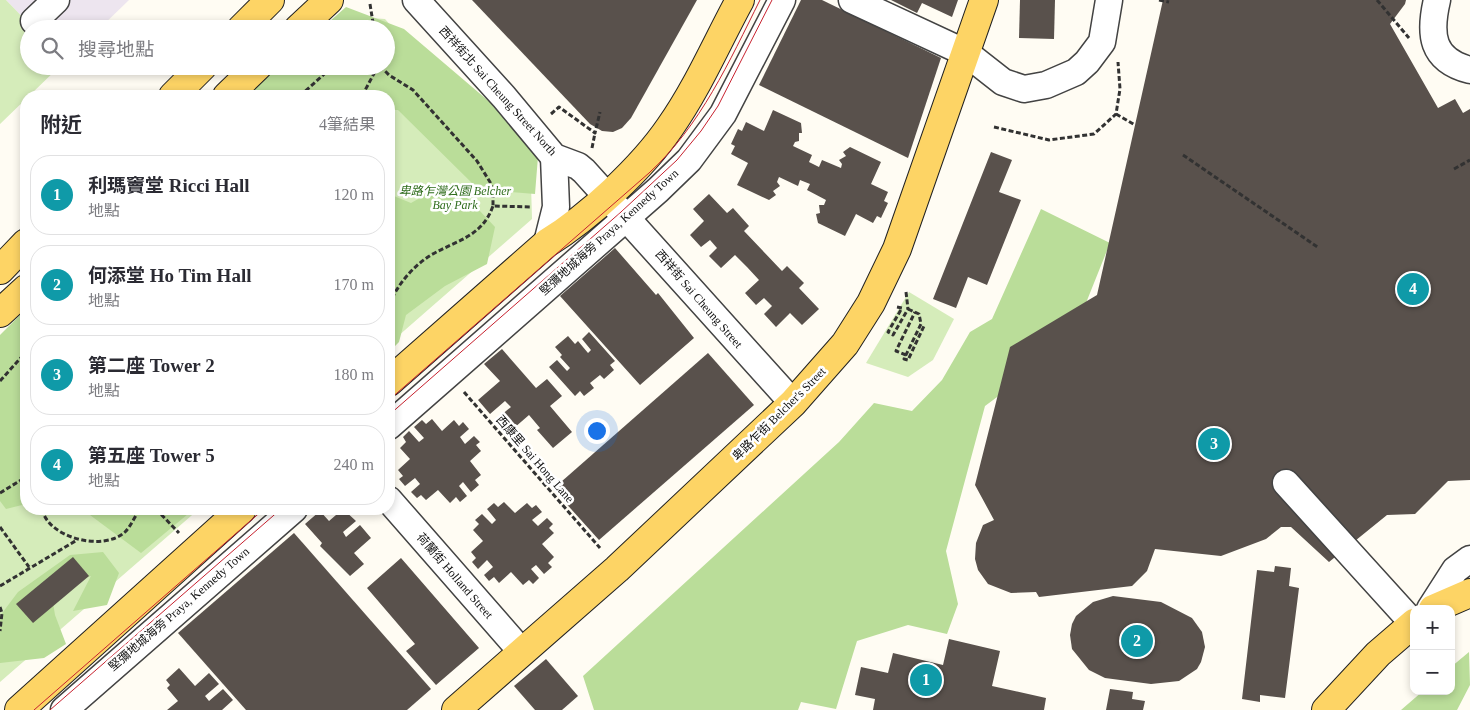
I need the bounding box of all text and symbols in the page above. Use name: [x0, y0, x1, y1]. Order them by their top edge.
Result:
search box: [20, 20, 395, 75]
street label: 西祥街北 Sai Cheung Street North: [436, 24, 560, 158]
icon: search: [38, 34, 66, 62]
text: 搜尋地點: [78, 39, 154, 60]
text: 附近: [40, 113, 82, 137]
text: 4筆結果: [319, 116, 375, 133]
street label: 堅彌地城海旁 Praya, Kennedy Town: [537, 166, 681, 298]
text: 利瑪竇堂 Ricci Hall: [88, 175, 249, 196]
park label: 卑路乍灣公園 Belcher Bay Park: [399, 184, 511, 212]
text: 1: [53, 186, 61, 203]
text: 120 m: [334, 186, 374, 203]
text: 地點: [88, 202, 120, 219]
street label: 西祥街 Sai Cheung Street: [652, 247, 746, 352]
text: 何添堂 Ho Tim Hall: [88, 265, 251, 286]
pin: 4: [1397, 270, 1429, 308]
text: 2: [53, 276, 61, 293]
text: 170 m: [334, 276, 374, 293]
text: 地點: [88, 292, 120, 309]
text: 第二座 Tower 2: [88, 355, 215, 376]
street label: 卑路乍街 Belcher's Street: [729, 364, 829, 464]
text: 3: [53, 366, 61, 383]
text: 180 m: [334, 366, 374, 383]
text: 地點: [88, 382, 120, 399]
street label: 西康里 Sai Hong Lane: [493, 413, 577, 505]
your location: [584, 418, 610, 444]
pin: 3: [1198, 425, 1230, 463]
text: 第五座 Tower 5: [88, 445, 215, 466]
text: 4: [53, 456, 61, 473]
text: 240 m: [334, 456, 374, 473]
text: 地點: [88, 472, 120, 489]
street label: 荷蘭街 Holland Street: [414, 530, 496, 622]
street label: 堅彌地城海旁 Praya, Kennedy Town: [106, 544, 252, 674]
map controls: [1410, 605, 1455, 695]
button: +: [1410, 605, 1455, 650]
pin: 2: [1121, 622, 1153, 660]
button: −: [1410, 650, 1455, 695]
pin: 1: [910, 661, 942, 699]

